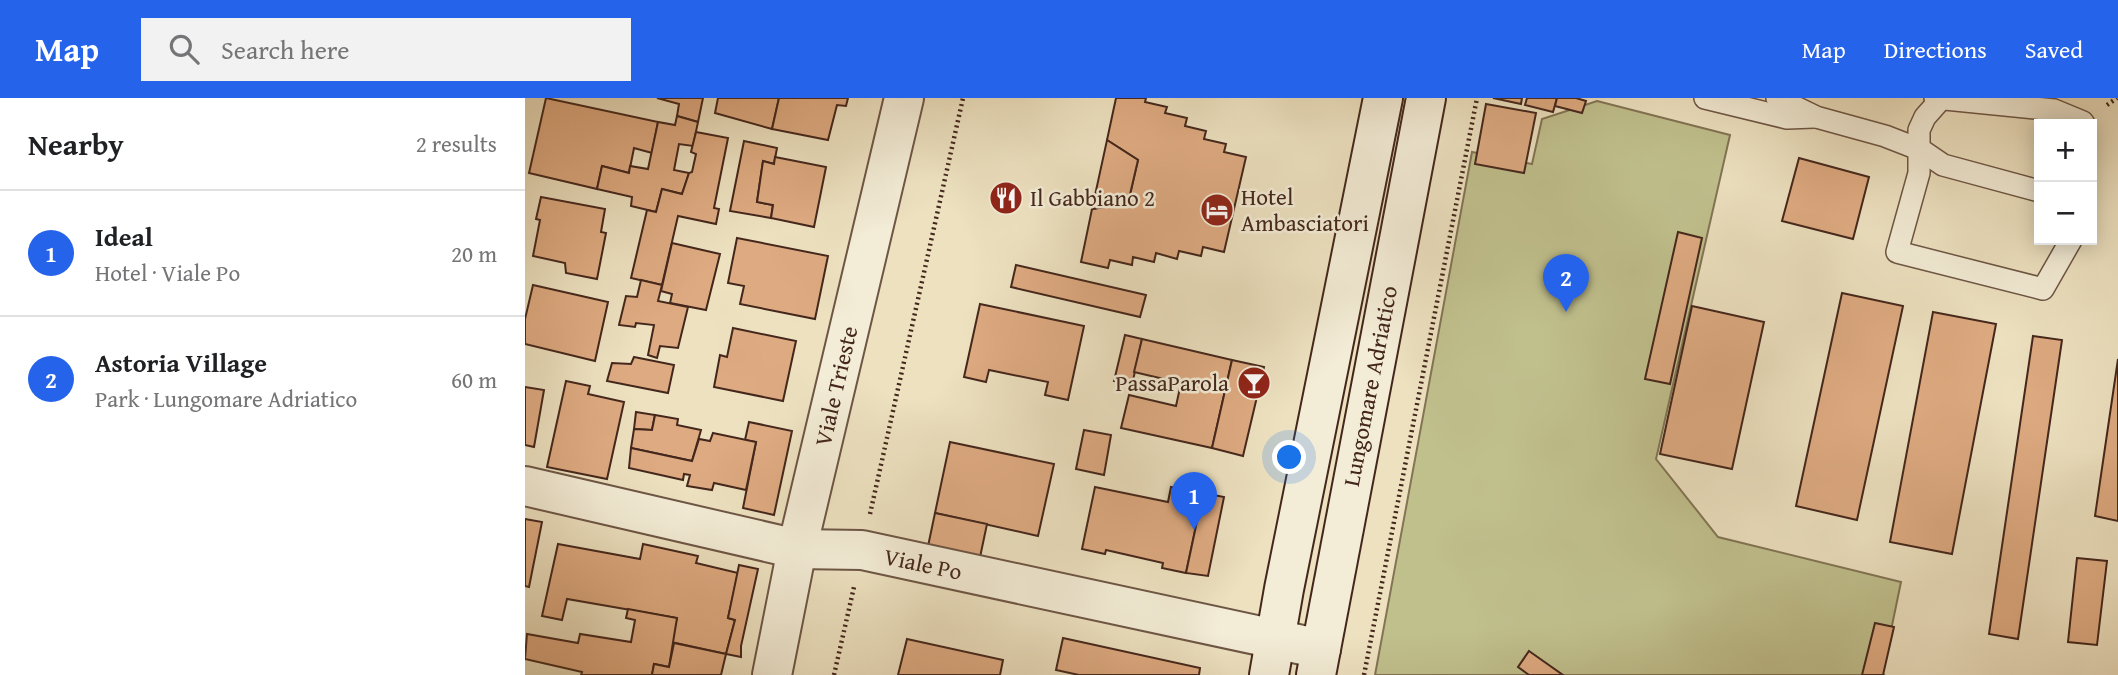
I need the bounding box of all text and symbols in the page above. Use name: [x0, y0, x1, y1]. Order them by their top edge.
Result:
search box: [141, 18, 631, 81]
text: Map: [35, 25, 99, 73]
icon: search: [165, 30, 203, 68]
text: Search here: [221, 30, 349, 69]
text: Map: [1802, 32, 1846, 67]
text: Directions: [1884, 32, 1987, 67]
text: Saved: [2025, 32, 2083, 67]
map controls: [2034, 119, 2097, 245]
button: +: [2034, 119, 2097, 182]
text: Nearby: [28, 122, 124, 166]
text: 2 results: [416, 127, 497, 160]
restaurant icon: Il Gabbiano 2: [987, 179, 1025, 217]
place label: Hotel Ambasciatori: [1241, 180, 1369, 239]
place label: Il Gabbiano 2: [1030, 181, 1155, 214]
button: −: [2034, 182, 2097, 245]
hotel icon: Hotel Ambasciatori: [1198, 191, 1236, 229]
text: Ideal: [95, 217, 153, 256]
text: 1: [45, 237, 57, 270]
text: 20 m: [451, 237, 497, 270]
pin: 2: [1543, 254, 1589, 312]
text: Hotel · Viale Po: [95, 256, 240, 289]
street label: Lungomare Adriatico: [1334, 283, 1405, 489]
street label: Viale Trieste: [806, 323, 865, 449]
text: Astoria Village: [95, 343, 267, 382]
text: 2: [45, 363, 57, 396]
text: 60 m: [451, 363, 497, 396]
bar icon: PassaParola: [1235, 364, 1273, 402]
place label: PassaParola: [1115, 366, 1229, 399]
text: Park · Lungomare Adriatico: [95, 382, 357, 415]
your location: [1272, 440, 1306, 474]
pin: 1: [1171, 472, 1217, 530]
street label: Viale Po: [881, 539, 965, 588]

